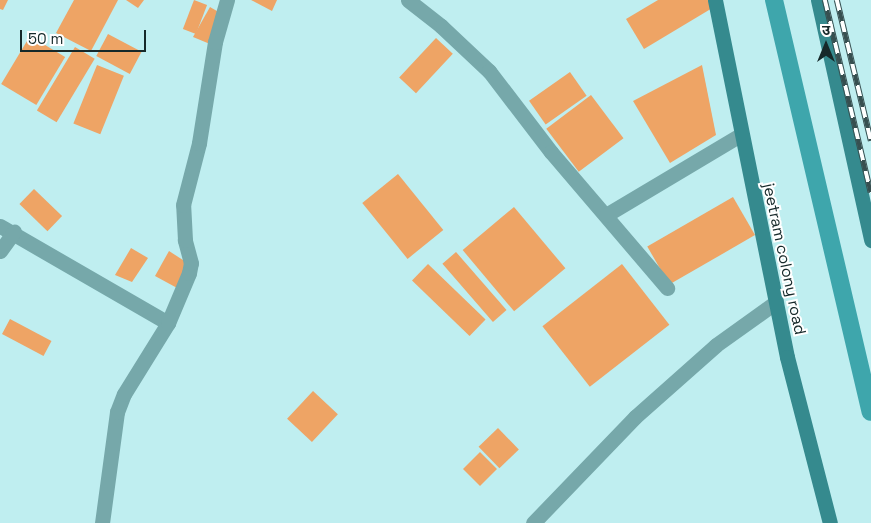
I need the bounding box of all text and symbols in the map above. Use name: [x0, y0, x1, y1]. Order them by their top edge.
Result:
scale bar: [22, 20, 149, 52]
north arrow: [801, 20, 851, 70]
text: उ: [822, 21, 830, 39]
text: 50 m: [28, 29, 63, 48]
street label: jeetram colony road: [759, 181, 809, 337]

